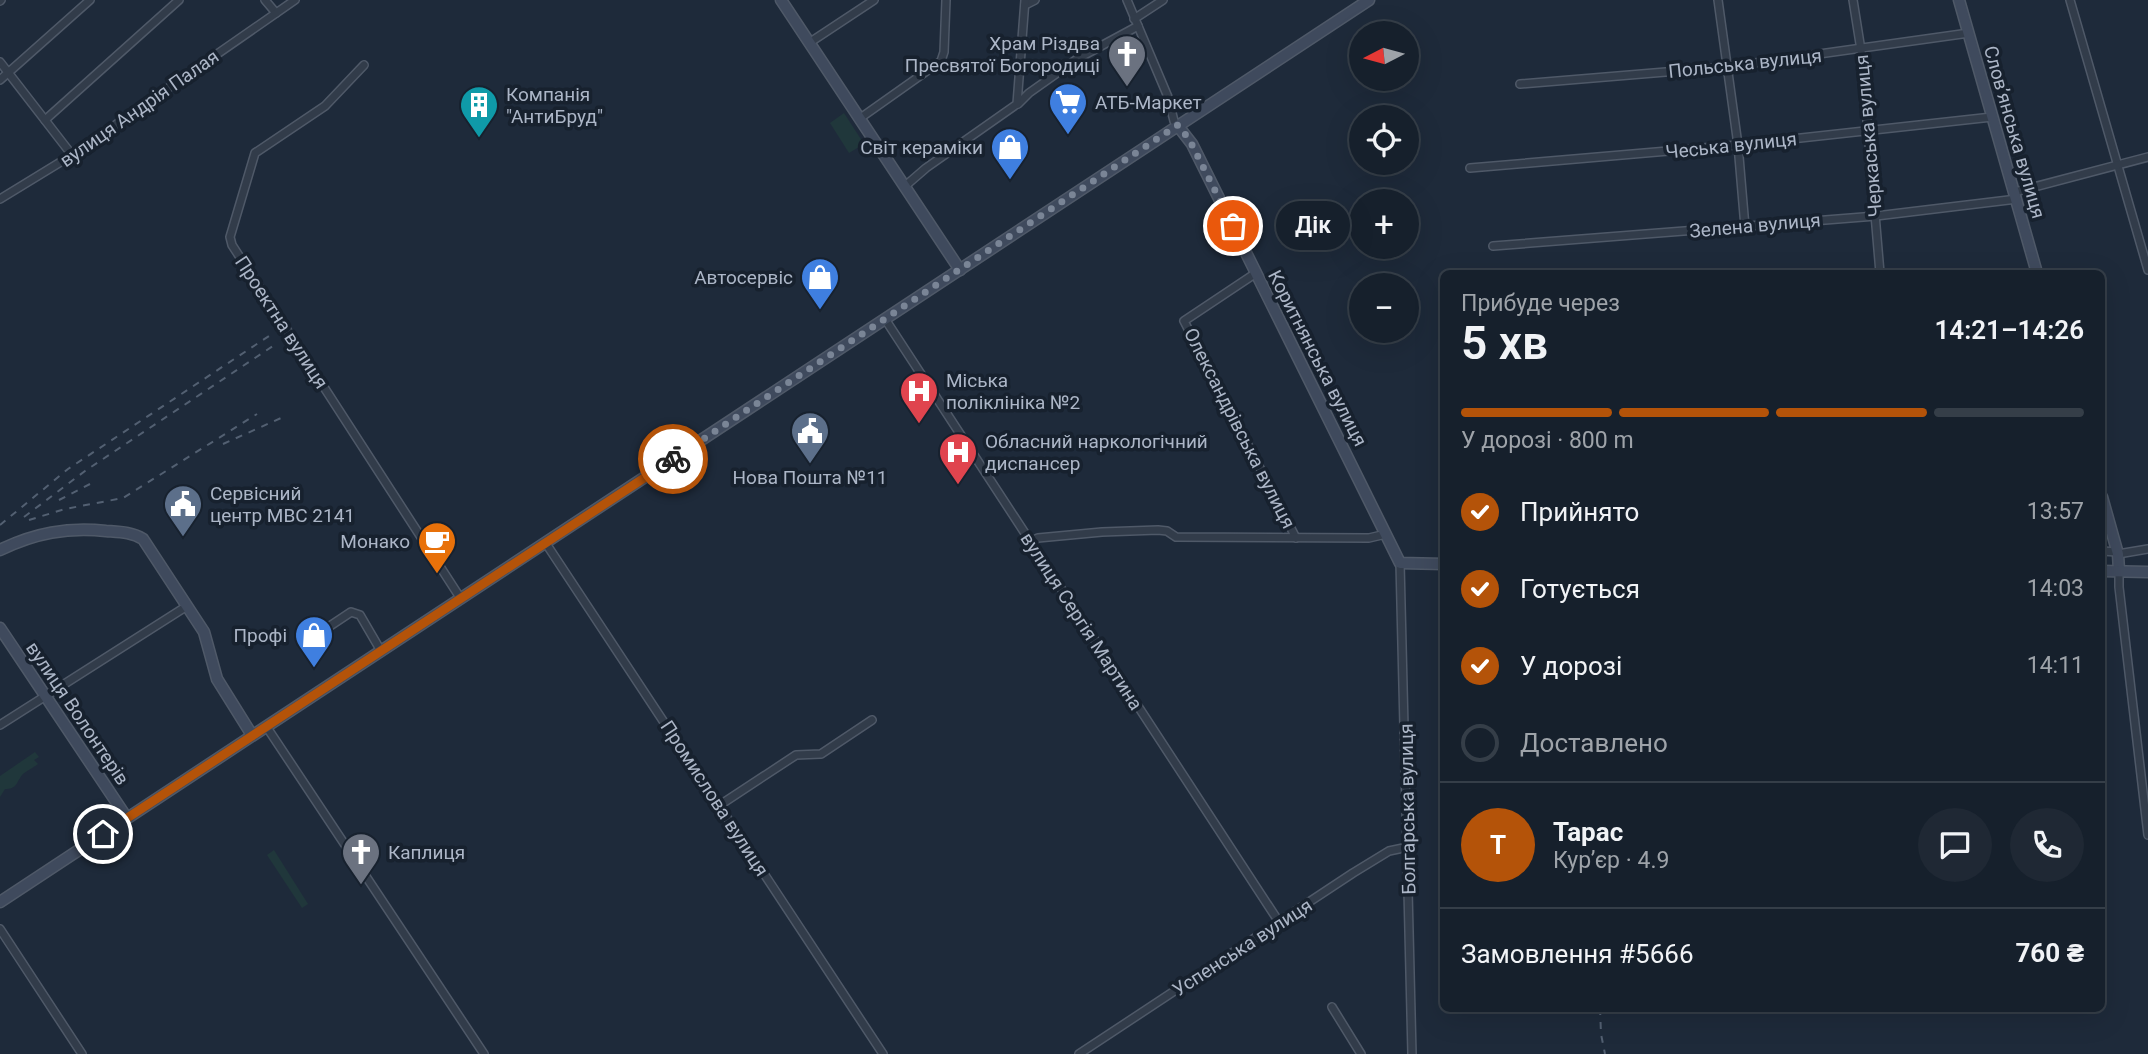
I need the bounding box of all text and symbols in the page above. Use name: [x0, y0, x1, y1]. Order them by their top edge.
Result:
north arrow: [1349, 21, 1419, 91]
map controls: [1349, 21, 1419, 343]
place label: Храм Різдва Пресвятої Богородиці: [905, 32, 1100, 77]
church icon: Храм Різдва Пресвятої Богородиці: [1106, 33, 1148, 88]
street label: Словʼянська вулиця: [1979, 43, 2050, 221]
street label: Польська вулиця: [1667, 44, 1823, 83]
street label: вулиця Андрія Палая: [55, 45, 223, 172]
street label: Черкаська вулиця: [1850, 54, 1887, 218]
supermarket icon: АТБ-Маркет: [1047, 81, 1089, 136]
place label: Компанія "АнтиБруд": [506, 83, 603, 128]
building icon: Компанія "АнтиБруд": [458, 84, 500, 139]
place label: АТБ-Маркет: [1095, 91, 1202, 114]
button: locate: [1349, 105, 1419, 175]
shop icon: Світ кераміки: [989, 126, 1031, 181]
street label: Чеська вулиця: [1664, 127, 1798, 164]
place label: Світ кераміки: [860, 136, 983, 159]
button: +: [1349, 189, 1419, 259]
pin: [1203, 196, 1263, 256]
callout: Дік: [1275, 202, 1348, 250]
icon: bag: [1214, 207, 1252, 245]
street label: Зелена вулиця: [1689, 208, 1822, 243]
text: Дік: [1295, 212, 1331, 239]
street label: Проектна вулиця: [230, 252, 333, 393]
shop icon: Автосервiс: [799, 256, 841, 311]
place label: Автосервiс: [694, 266, 793, 289]
street label: Коритнянська вулиця: [1263, 266, 1372, 450]
button: −: [1349, 273, 1419, 343]
text: Прибуде через: [1461, 290, 1620, 317]
text: 14:21–14:26: [1934, 315, 2084, 345]
text: 5 хв: [1461, 316, 1548, 370]
street label: Олександрівська вулиця: [1179, 324, 1300, 532]
place label: Міська поліклініка №2: [946, 369, 1080, 414]
hospital icon: Міська поліклініка №2: [898, 370, 940, 425]
public building icon: Нова Пошта №11: [789, 410, 831, 465]
courier: [638, 424, 708, 494]
text: У дорозі · 800 m: [1461, 427, 1634, 454]
place label: Обласний наркологічний диспансер: [985, 430, 1208, 475]
hospital icon: Обласний наркологічний диспансер: [937, 431, 979, 486]
icon: bike: [654, 440, 692, 478]
place label: Нова Пошта №11: [733, 466, 888, 489]
place label: Сервісний центр МВС 2141: [210, 482, 355, 527]
public building icon: Сервісний центр МВС 2141: [162, 483, 204, 538]
icon: check: [1461, 493, 1499, 531]
text: Прийнято: [1520, 497, 1639, 527]
text: 13:57: [2027, 498, 2084, 525]
cafe icon: Монако: [416, 520, 458, 575]
street label: вулиця Сергія Мартина: [1016, 528, 1148, 714]
place label: Монако: [340, 530, 410, 553]
icon: check: [1461, 570, 1499, 608]
text: Готується: [1520, 574, 1640, 604]
text: 14:03: [2027, 575, 2084, 602]
shop icon: Профі: [293, 614, 335, 669]
place label: Профі: [234, 624, 287, 647]
street label: вулиця Волонтерів: [21, 637, 134, 789]
icon: check: [1461, 647, 1499, 685]
text: У дорозі: [1520, 651, 1622, 681]
text: 14:11: [2027, 652, 2084, 679]
street label: Промислова вулиця: [656, 716, 773, 880]
street label: Болгарська вулиця: [1395, 723, 1420, 895]
text: Доставлено: [1520, 728, 1668, 758]
pin: [73, 804, 133, 864]
button: chat: [1918, 808, 1992, 882]
button: phone: [2010, 808, 2084, 882]
icon: home: [84, 815, 122, 853]
text: Тарас: [1553, 817, 1623, 847]
text: Т: [1490, 830, 1506, 860]
church icon: Каплиця: [340, 831, 382, 886]
place label: Каплиця: [388, 841, 465, 864]
text: Кур’єр · 4.9: [1553, 847, 1669, 874]
street label: Успенська вулиця: [1168, 894, 1316, 1001]
text: 760 ₴: [2015, 938, 2084, 968]
text: Замовлення #5666: [1461, 939, 1694, 969]

